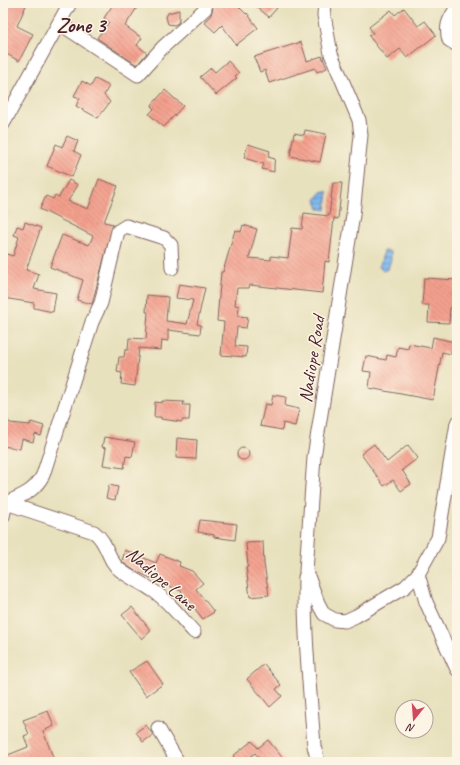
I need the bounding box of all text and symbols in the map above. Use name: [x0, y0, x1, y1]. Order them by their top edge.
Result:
district label: Zone 3: [56, 12, 108, 38]
street label: Nadiope Road: [293, 312, 331, 404]
street label: Nadiope Lane: [121, 542, 203, 617]
north arrow: [394, 699, 434, 739]
text: N: [404, 720, 416, 736]

